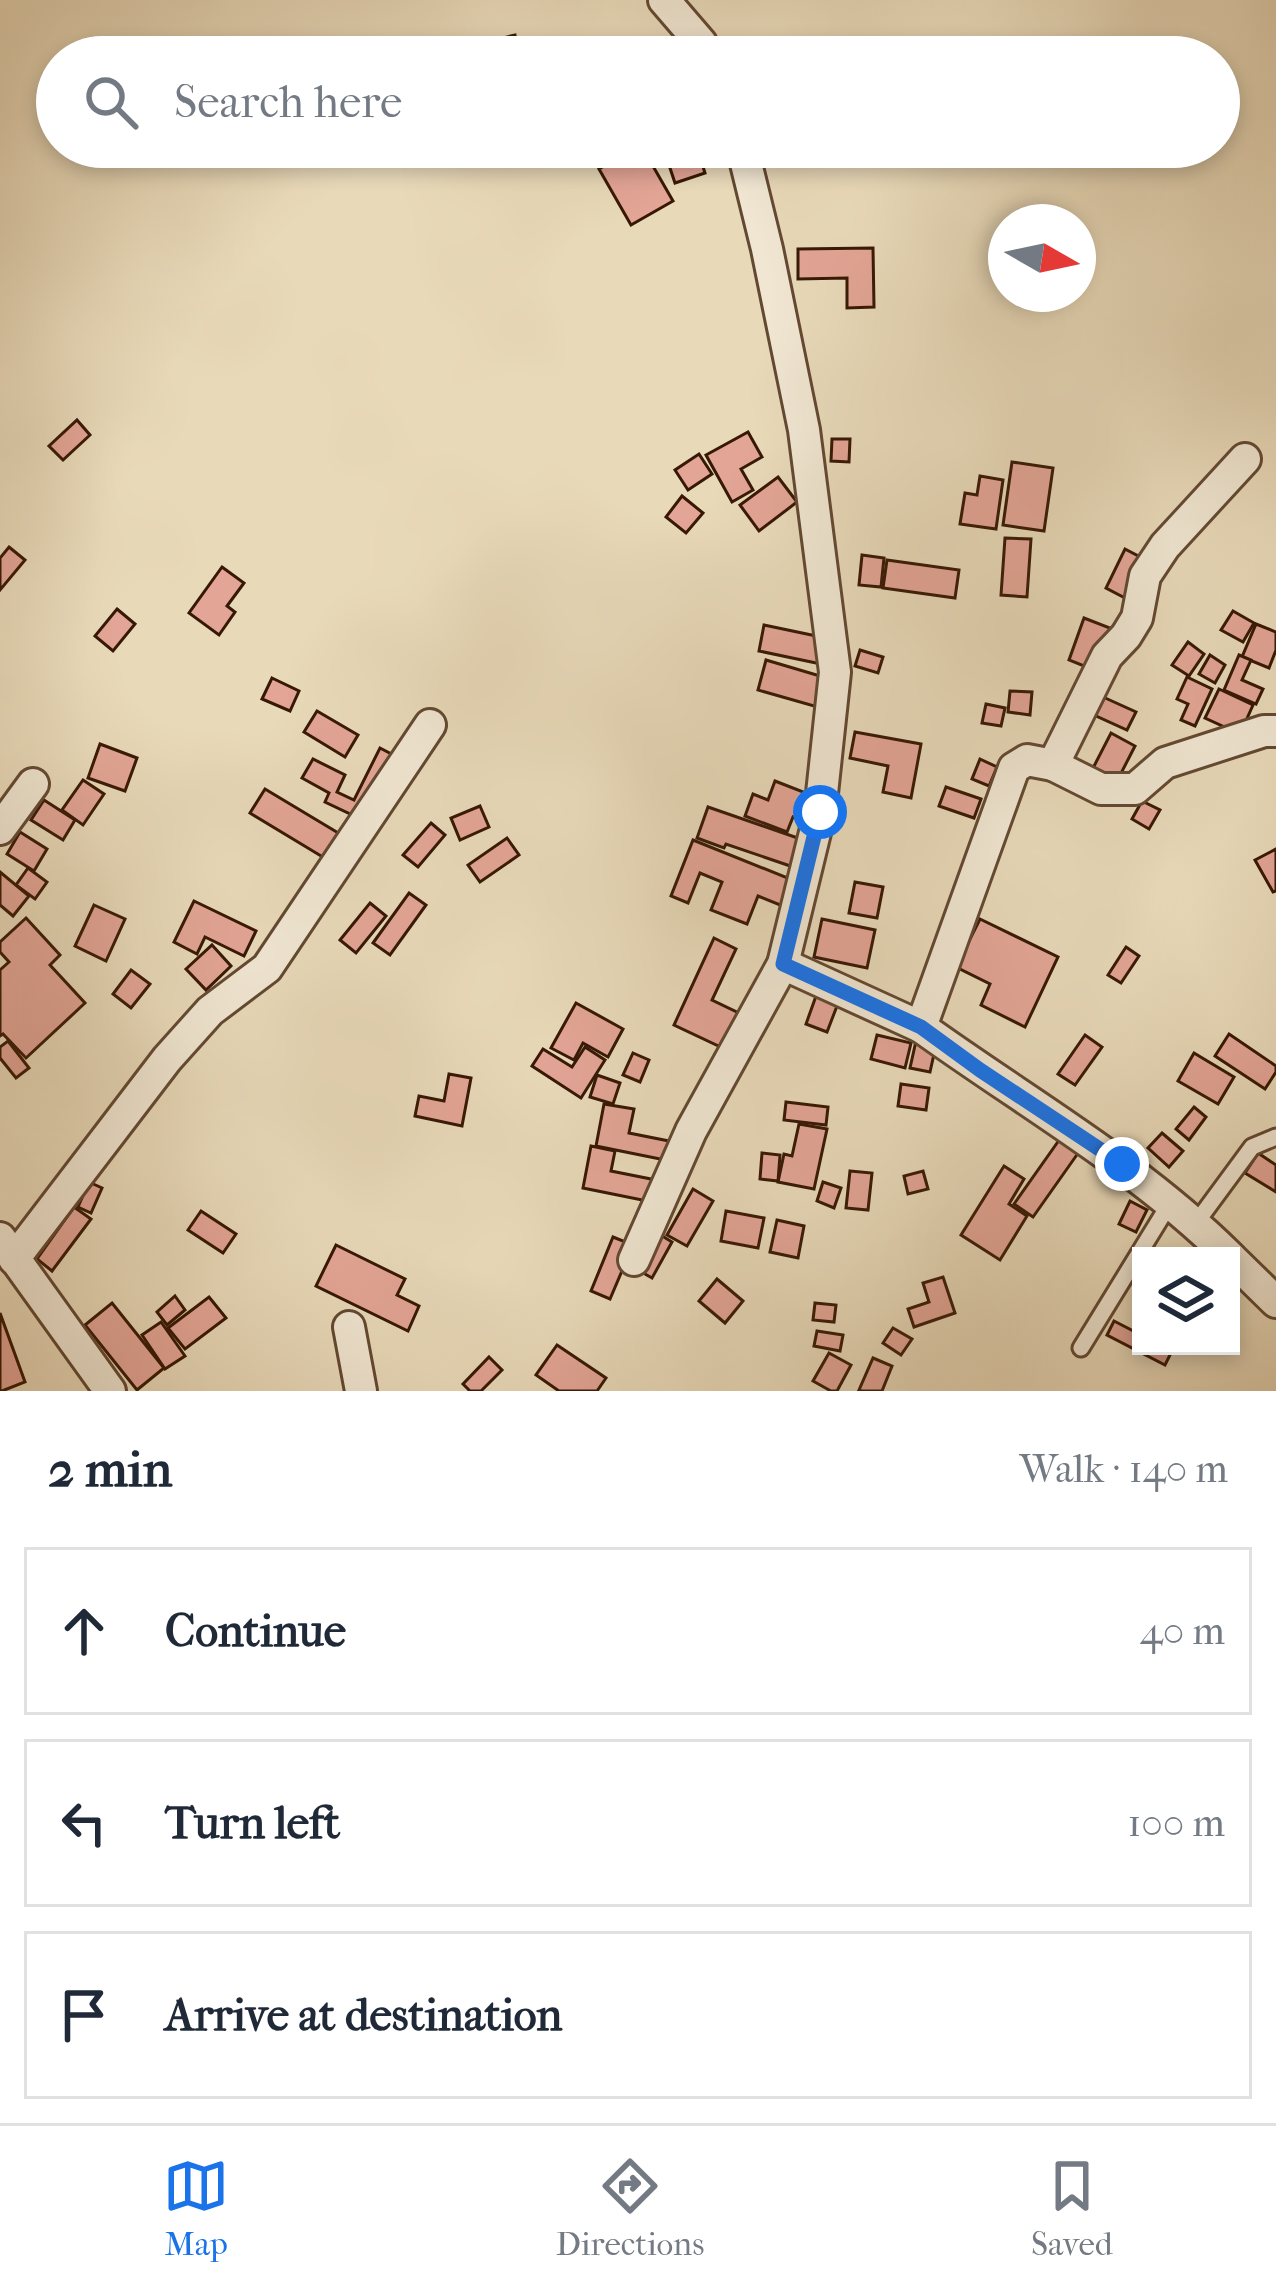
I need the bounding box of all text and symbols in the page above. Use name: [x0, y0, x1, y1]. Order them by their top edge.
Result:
search box: [36, 36, 1240, 168]
icon: search: [78, 69, 144, 135]
text: Search here: [174, 76, 402, 129]
north arrow: [988, 204, 1096, 312]
route start: [793, 785, 847, 839]
route end: [1095, 1137, 1149, 1191]
map controls: [1132, 1247, 1240, 1355]
button: layers: [1132, 1247, 1240, 1355]
text: 2 min: [48, 1439, 172, 1499]
text: Walk · 140 m: [1020, 1446, 1228, 1492]
icon: ahead: [51, 1598, 117, 1664]
text: Continue: [165, 1605, 346, 1658]
text: 40 m: [1140, 1608, 1225, 1654]
icon: left: [51, 1790, 117, 1856]
text: Turn left: [165, 1797, 340, 1850]
text: 100 m: [1127, 1800, 1225, 1846]
icon: arrive: [51, 1982, 117, 2048]
text: Arrive at destination: [165, 1989, 562, 2042]
tab: Map: [163, 2153, 229, 2264]
tab: Directions: [556, 2153, 704, 2264]
tab: Saved: [1031, 2153, 1113, 2264]

